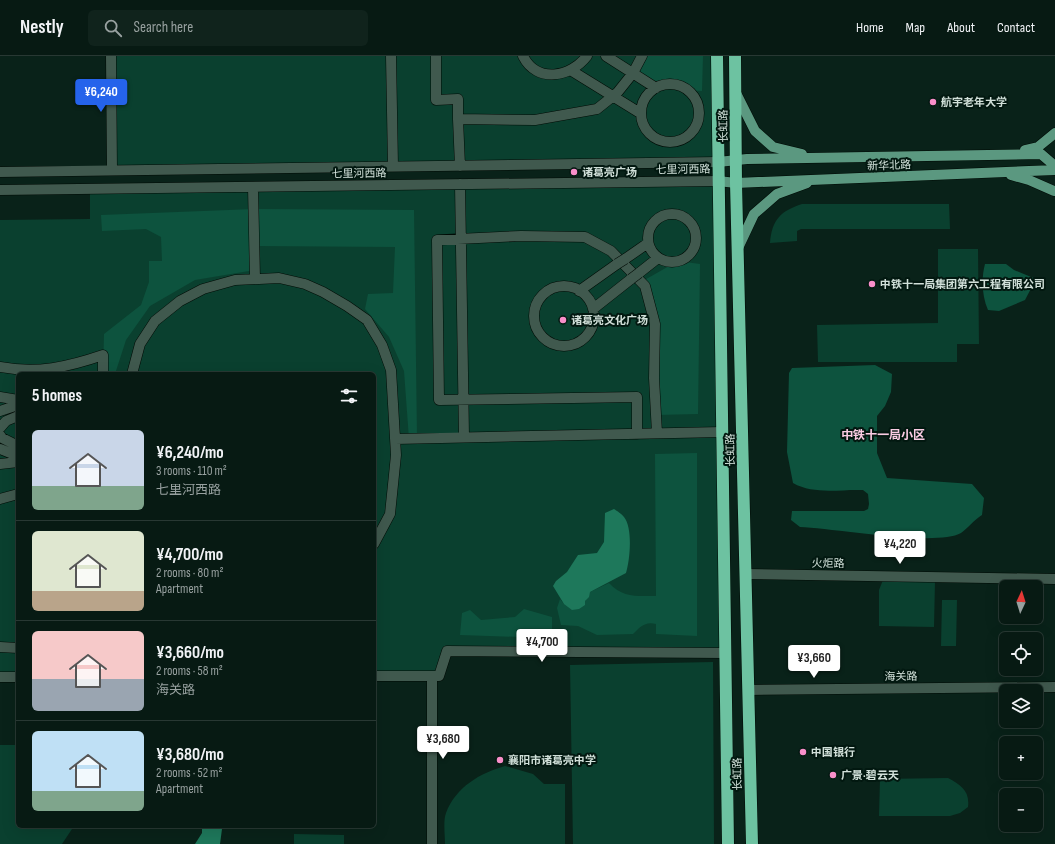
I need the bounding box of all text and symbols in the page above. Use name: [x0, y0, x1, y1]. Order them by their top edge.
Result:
search box: [88, 10, 368, 46]
text: Nestly: [20, 16, 64, 39]
icon: search: [102, 17, 124, 39]
text: Search here: [134, 18, 193, 37]
text: Home: [856, 19, 884, 36]
text: Map: [906, 19, 925, 36]
text: About: [947, 19, 975, 36]
text: Contact: [997, 19, 1035, 36]
pin: ¥6,240: [68, 79, 134, 113]
text: ¥6,240: [84, 84, 118, 100]
place label: 航宇老年大学: [941, 96, 1007, 109]
marker: 航宇老年大学: [928, 97, 938, 107]
street label: 长虹路: [717, 109, 730, 143]
street label: 新华北路: [867, 158, 911, 173]
street label: 七里河西路: [655, 163, 711, 176]
place label: 诸葛亮广场: [582, 166, 637, 179]
street label: 七里河西路: [331, 167, 387, 180]
marker: 诸葛亮广场: [569, 167, 579, 177]
place label: 中铁十一局集团第六工程有限公司: [880, 278, 1045, 291]
marker: 中铁十一局集团第六工程有限公司: [867, 279, 877, 289]
place label: 诸葛亮文化广场: [571, 314, 648, 327]
marker: 诸葛亮文化广场: [558, 315, 568, 325]
icon: filters: [338, 385, 360, 407]
text: 5 homes: [32, 386, 82, 406]
district label: 中铁十一局小区: [841, 428, 925, 443]
street label: 长虹路: [724, 433, 737, 467]
text: ¥6,240/mo: [156, 443, 224, 463]
icon: home: [64, 446, 112, 494]
text: 3 rooms · 110 m²: [156, 463, 227, 479]
text: 七里河西路: [156, 482, 221, 498]
pin: ¥4,220: [867, 531, 933, 565]
text: ¥4,220: [883, 536, 917, 552]
text: ¥4,700/mo: [156, 545, 223, 565]
icon: home: [64, 547, 112, 595]
street label: 火炬路: [811, 557, 845, 570]
text: 2 rooms · 80 m²: [156, 565, 223, 581]
north arrow: [999, 580, 1043, 624]
map controls: [999, 580, 1043, 832]
text: Apartment: [156, 581, 203, 597]
pin: ¥4,700: [509, 629, 575, 663]
button: locate: [999, 632, 1043, 676]
text: ¥4,700: [525, 634, 559, 650]
text: ¥3,660/mo: [156, 643, 224, 663]
pin: ¥3,660: [781, 645, 847, 679]
icon: home: [64, 647, 112, 695]
text: ¥3,660: [797, 650, 831, 666]
text: 2 rooms · 58 m²: [156, 663, 223, 679]
street label: 海关路: [884, 670, 918, 683]
text: 海关路: [156, 682, 195, 698]
button: layers: [999, 684, 1043, 728]
pin: ¥3,680: [410, 726, 476, 760]
text: ¥3,680: [426, 731, 460, 747]
button: +: [999, 736, 1043, 780]
text: ¥3,680/mo: [156, 745, 224, 765]
place label: 中国银行: [811, 746, 855, 759]
icon: home: [64, 747, 112, 795]
marker: 中国银行: [798, 747, 808, 757]
place label: 襄阳市诸葛亮中学: [508, 754, 596, 767]
marker: 襄阳市诸葛亮中学: [495, 755, 505, 765]
street label: 长虹路: [731, 757, 744, 791]
text: 2 rooms · 52 m²: [156, 765, 223, 781]
place label: 广景·碧云天: [841, 769, 899, 782]
marker: 广景·碧云天: [828, 770, 838, 780]
text: Apartment: [156, 781, 203, 797]
button: −: [999, 788, 1043, 832]

